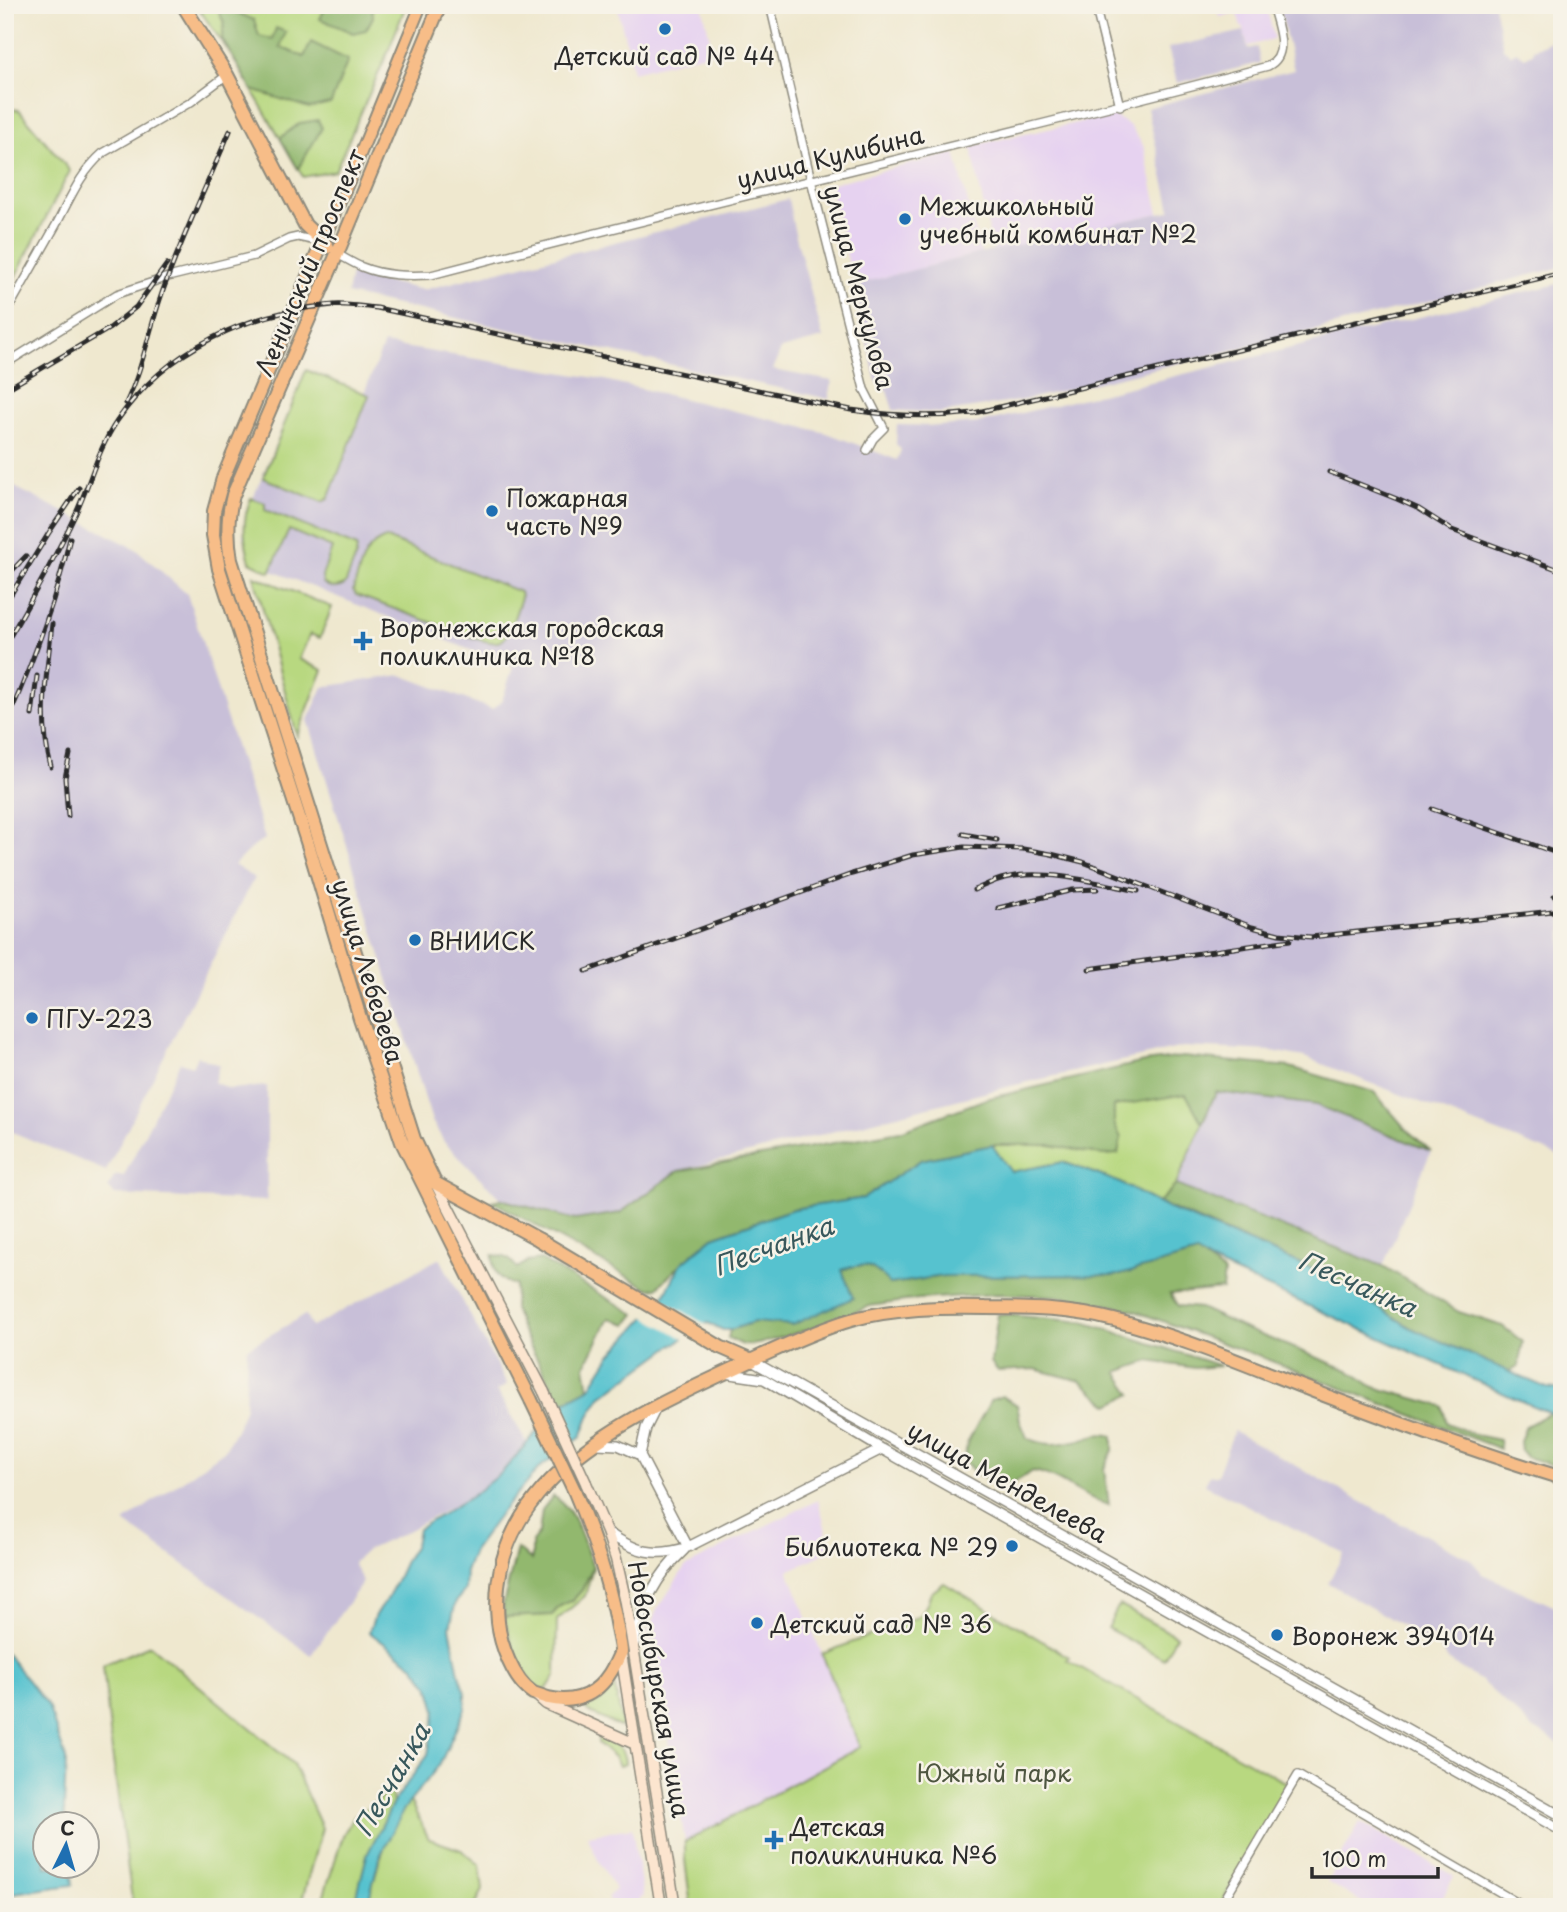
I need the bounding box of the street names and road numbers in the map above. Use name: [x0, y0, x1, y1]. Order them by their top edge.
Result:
street label: улица Кулибина: [733, 115, 927, 197]
street label: Ленинский проспект: [245, 143, 373, 381]
street label: улица Меркулова: [815, 181, 905, 394]
street label: улица Лебедева: [324, 874, 414, 1068]
street label: улица Менделеева: [901, 1411, 1115, 1551]
street label: Новосибирская улица: [620, 1558, 700, 1820]

